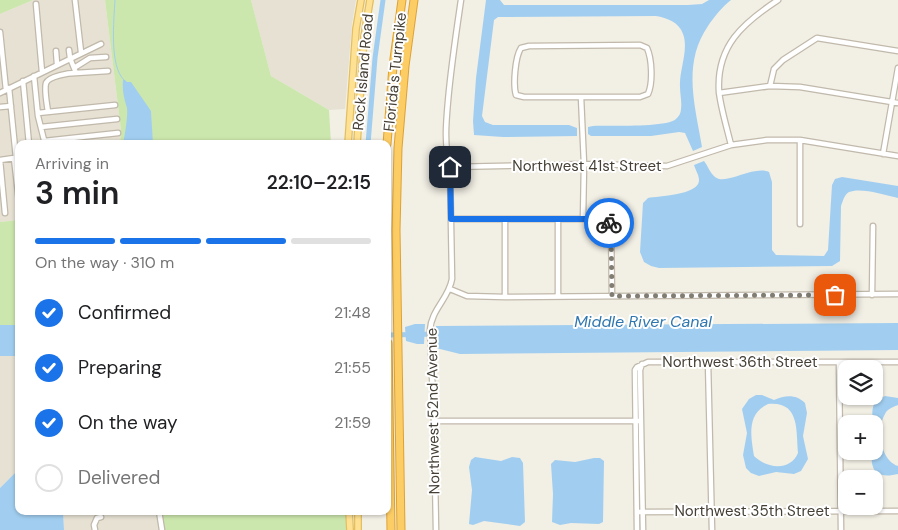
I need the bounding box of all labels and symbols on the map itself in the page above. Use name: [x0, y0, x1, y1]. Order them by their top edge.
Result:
street label: Florida's Turnpike: [379, 11, 411, 133]
street label: Rock Island Road: [348, 13, 378, 131]
pin: [429, 146, 471, 188]
street label: Northwest 41st Street: [512, 156, 662, 176]
courier: [584, 198, 634, 248]
pin: [814, 274, 856, 316]
water label: Middle River Canal: [574, 311, 712, 332]
street label: Northwest 52nd Avenue: [422, 328, 444, 494]
street label: Northwest 36th Street: [662, 352, 818, 372]
street label: Northwest 35th Street: [674, 501, 830, 521]

